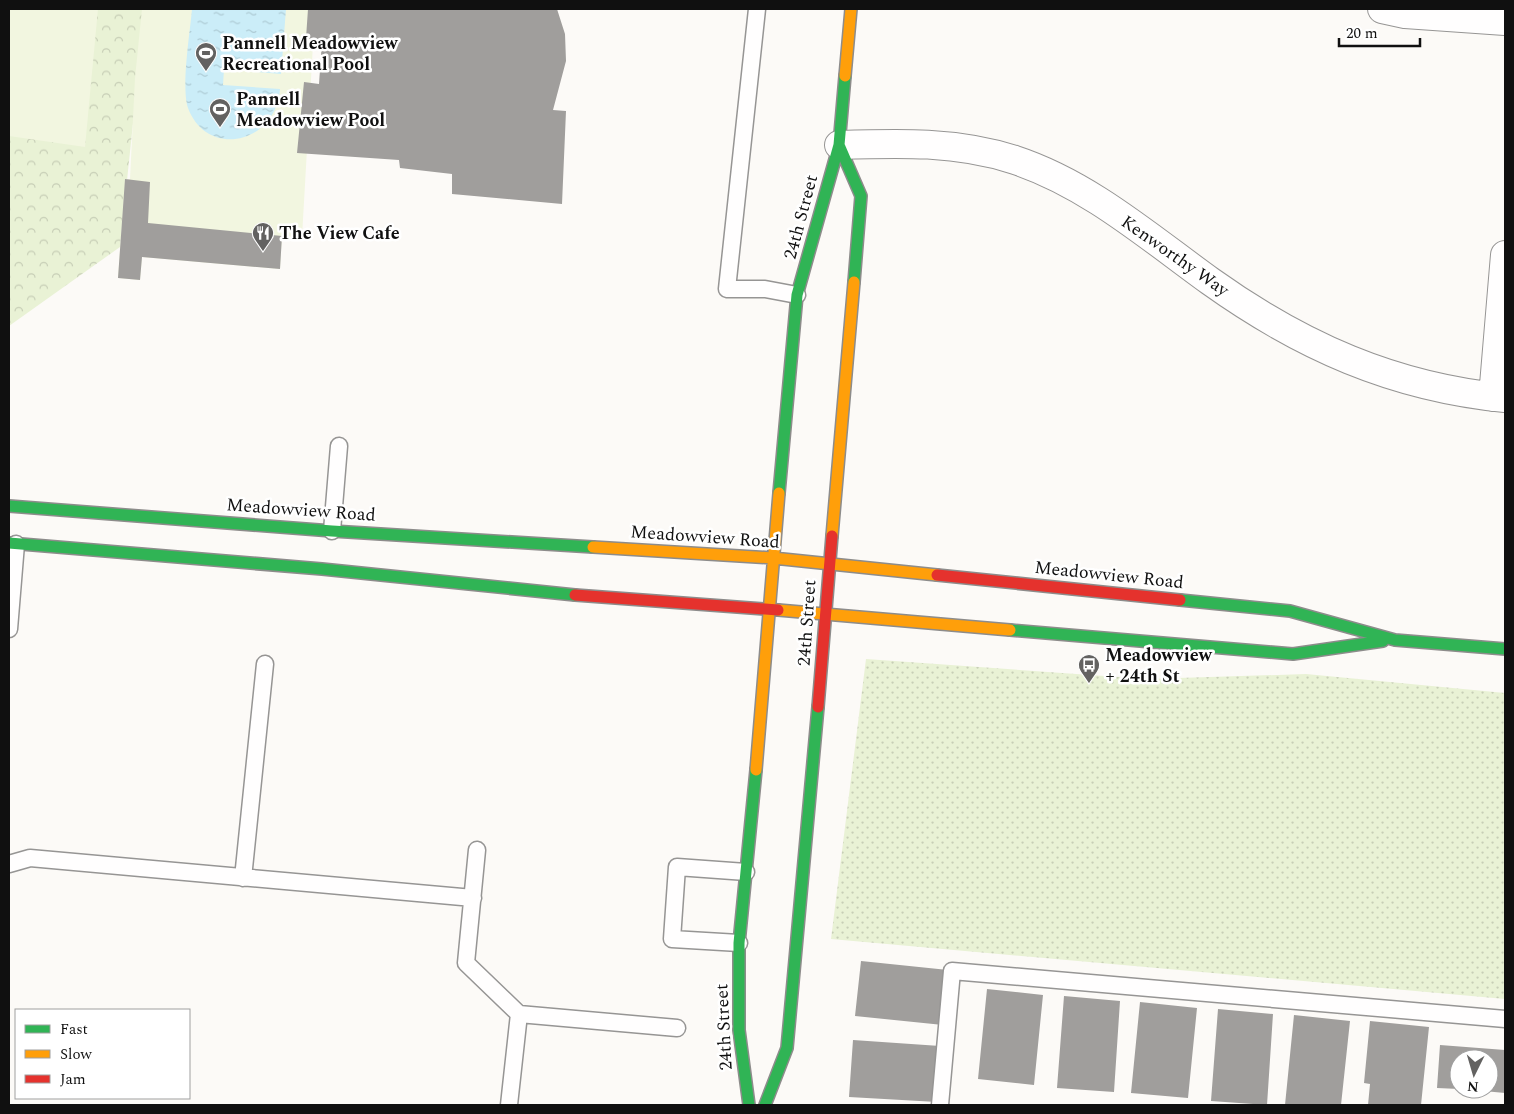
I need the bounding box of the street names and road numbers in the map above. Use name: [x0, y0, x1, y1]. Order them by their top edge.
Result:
street label: 24th Street: [777, 172, 825, 262]
street label: Kenworthy Way: [1115, 209, 1236, 304]
street label: Meadowview Road: [225, 491, 377, 529]
street label: Meadowview Road: [629, 518, 781, 556]
street label: Meadowview Road: [1033, 554, 1185, 596]
street label: 24th Street: [791, 579, 823, 667]
street label: 24th Street: [708, 983, 740, 1071]

